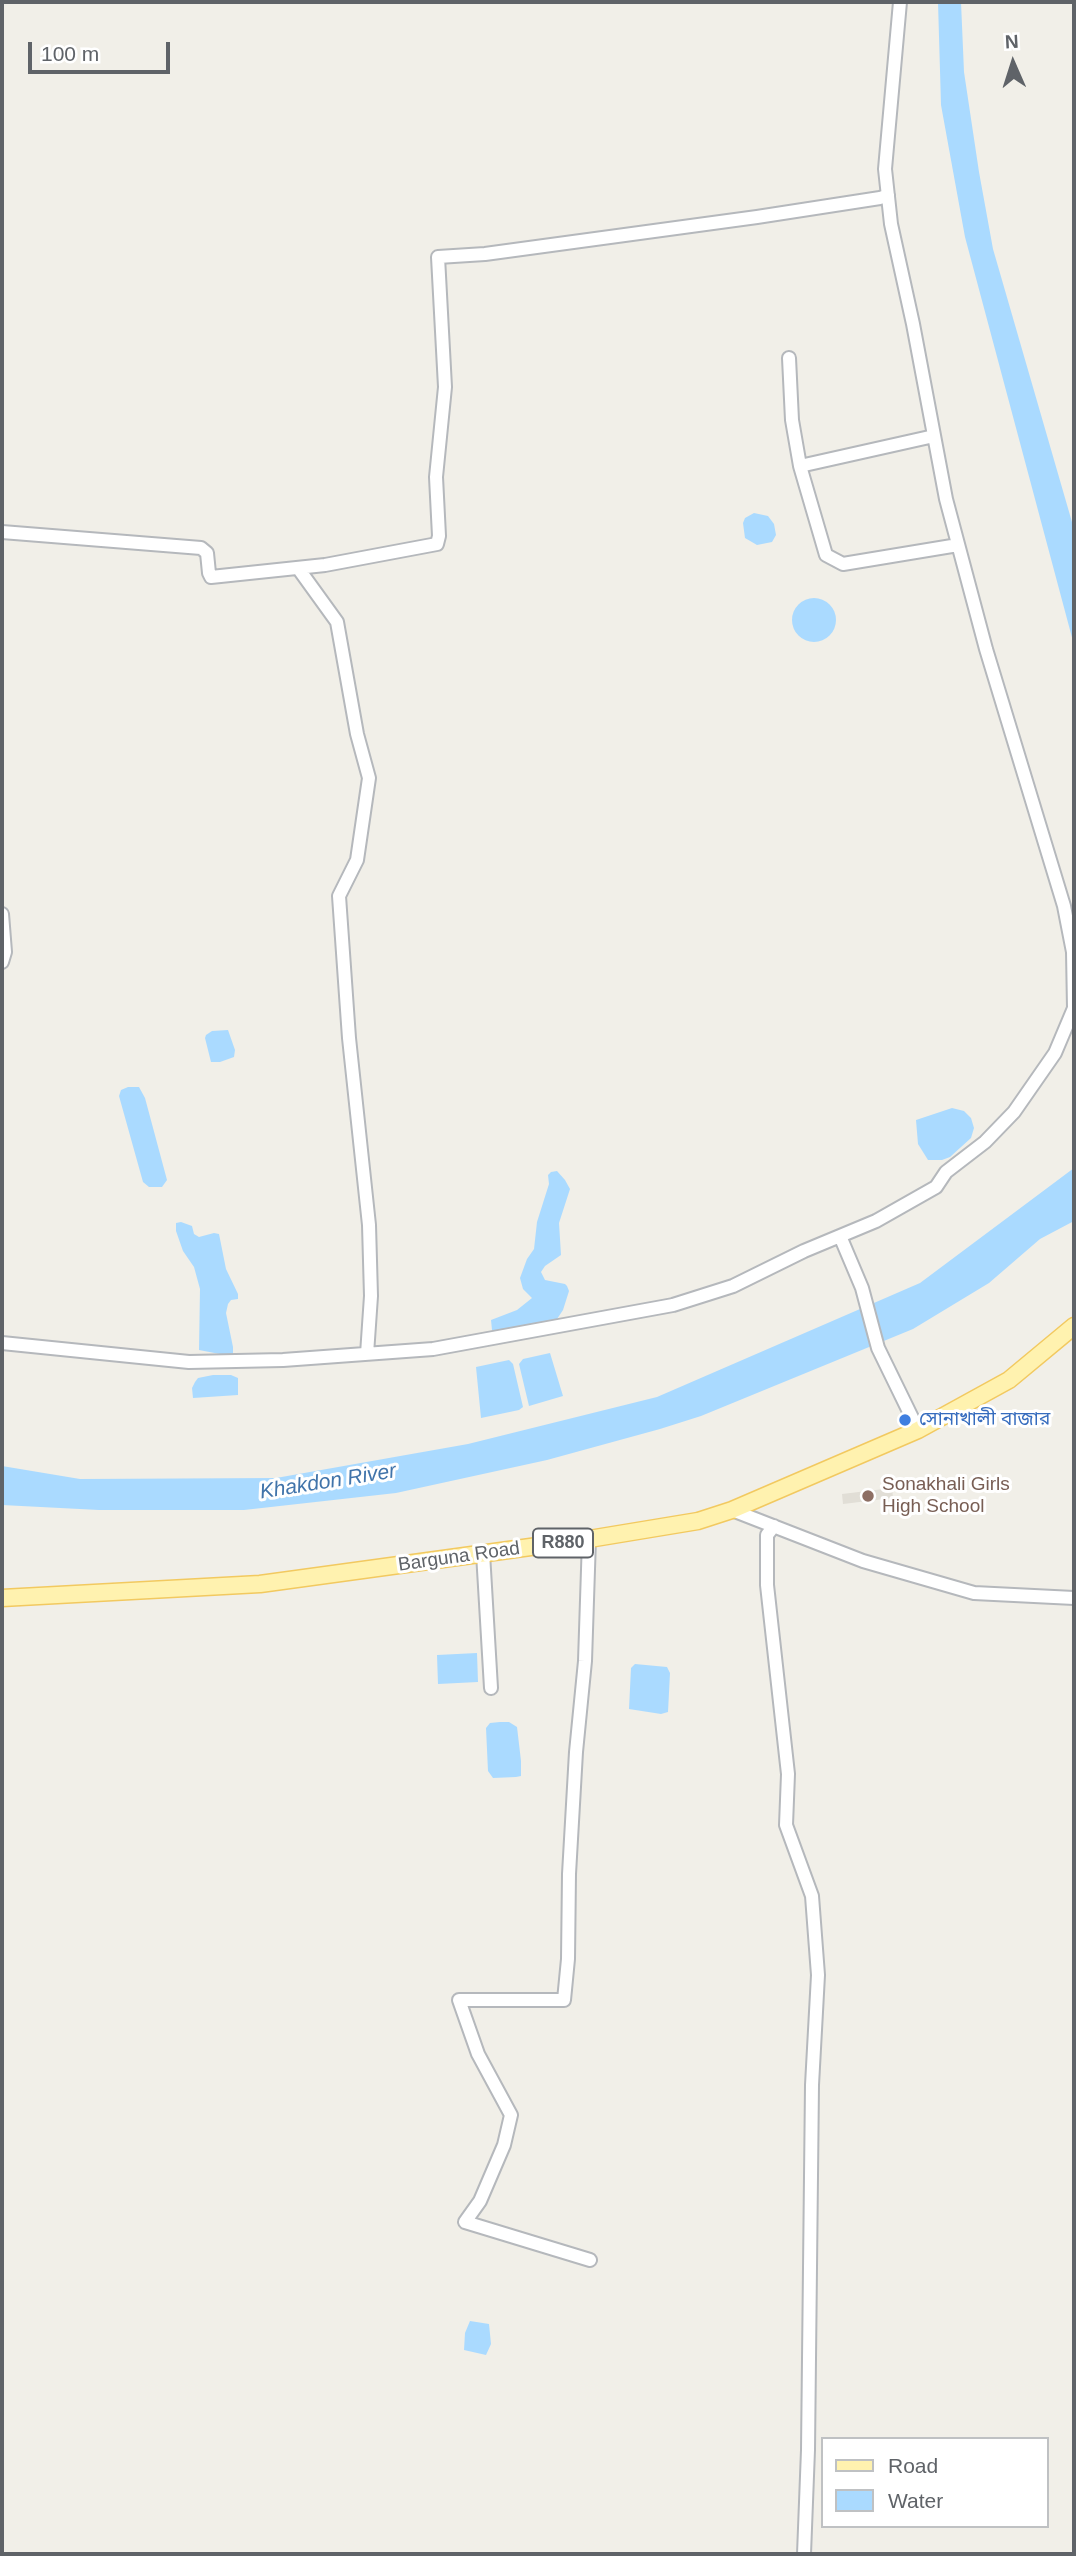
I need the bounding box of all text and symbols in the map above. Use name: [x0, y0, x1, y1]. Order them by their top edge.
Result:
scale bar: [32, 28, 173, 72]
north arrow: [978, 28, 1048, 98]
text: N: [1004, 31, 1019, 52]
text: 100 m: [41, 42, 99, 65]
place label: সোনাখালী বাজার: [919, 1409, 1050, 1431]
marker: সোনাখালী বাজার: [897, 1412, 913, 1428]
water label: Khakdon River: [258, 1459, 398, 1505]
place label: Sonakhali Girls High School: [882, 1474, 1010, 1518]
marker: Sonakhali Girls High School: [860, 1488, 876, 1504]
road number: R880: [533, 1528, 593, 1558]
street label: Barguna Road: [397, 1537, 521, 1577]
legend: [820, 2437, 1048, 2528]
text: Road: [888, 2454, 938, 2477]
text: Water: [888, 2489, 943, 2512]

